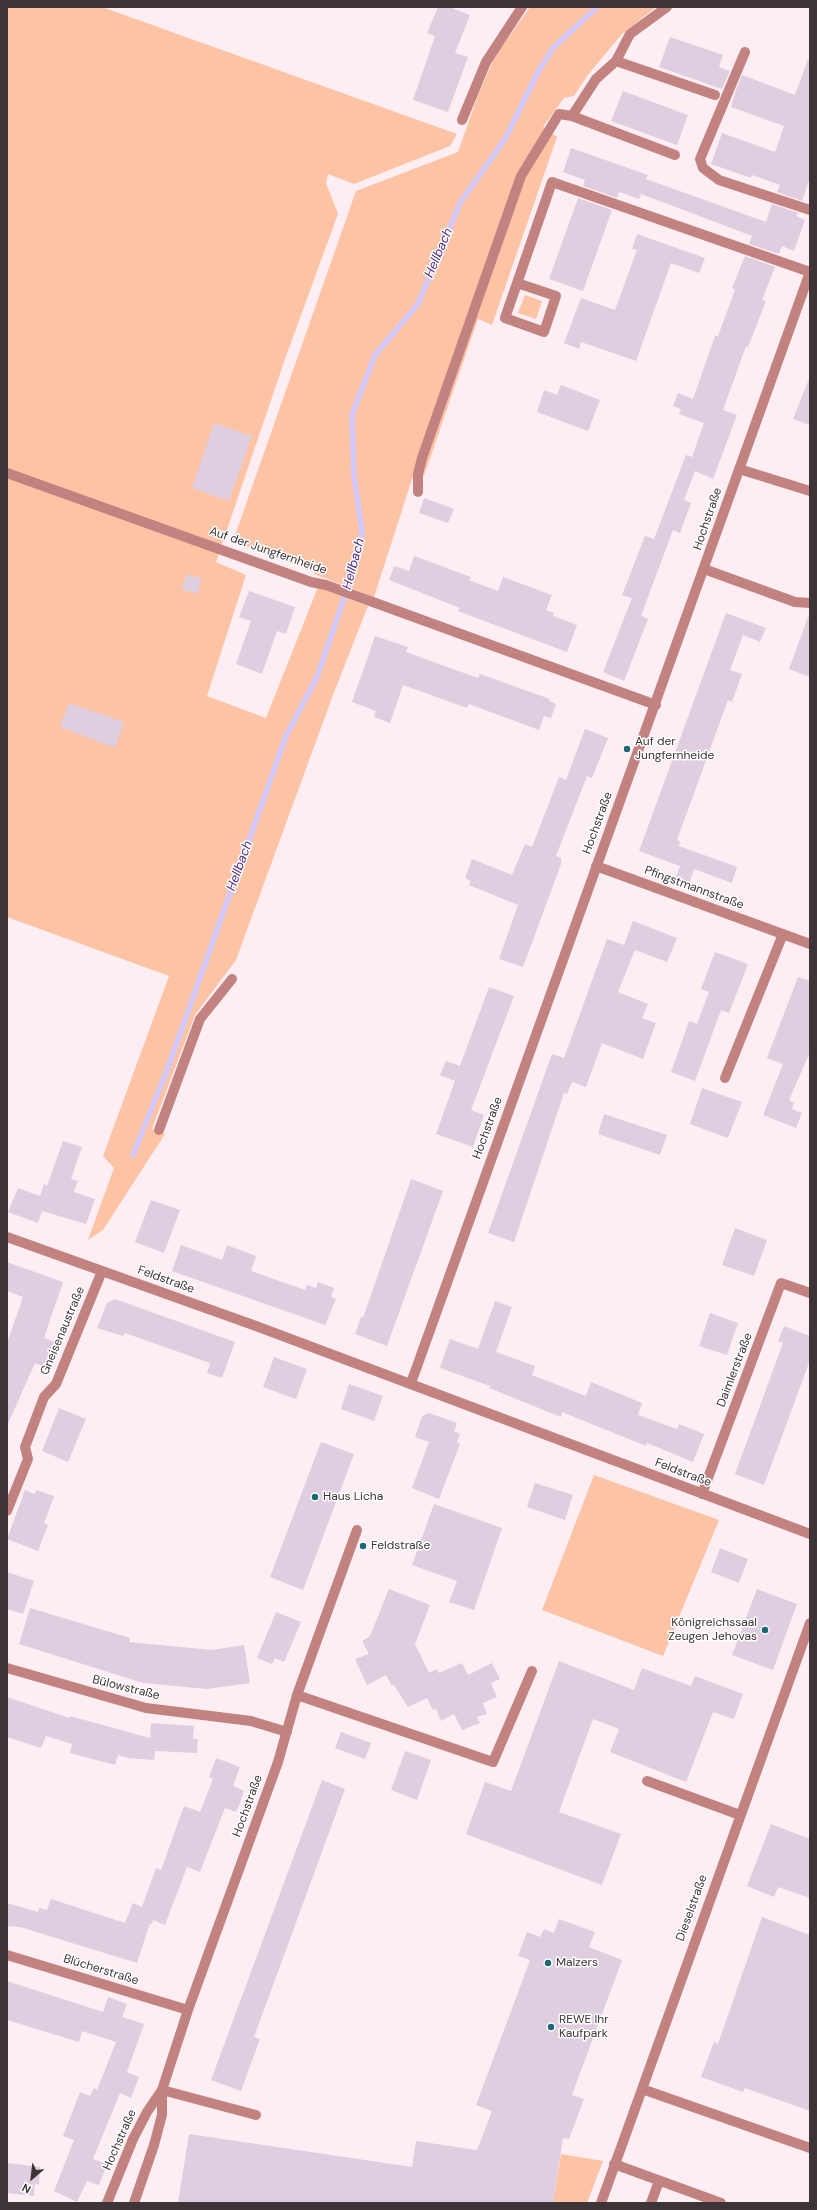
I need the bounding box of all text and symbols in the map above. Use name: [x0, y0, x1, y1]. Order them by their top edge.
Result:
water label: Hellbach: [422, 226, 456, 280]
street label: Hochstraße: [691, 486, 725, 552]
street label: Auf der Jungfernheide: [207, 524, 329, 578]
water label: Hellbach: [340, 537, 368, 591]
place label: Auf der Jungfernheide: [635, 735, 714, 763]
marker: Auf der Jungfernheide: [622, 744, 632, 754]
street label: Hochstraße: [580, 790, 616, 856]
water label: Hellbach: [224, 839, 256, 893]
street label: Pfingstmannstraße: [642, 863, 746, 913]
street label: Hochstraße: [470, 1095, 506, 1161]
street label: Feldstraße: [136, 1263, 196, 1297]
street label: Gneisenaustraße: [38, 1285, 88, 1377]
street label: Daimlerstraße: [714, 1331, 756, 1409]
street label: Feldstraße: [653, 1456, 713, 1490]
place label: Haus Licha: [323, 1490, 383, 1504]
marker: Haus Licha: [310, 1492, 320, 1502]
place label: Feldstraße: [371, 1539, 430, 1553]
marker: Feldstraße: [358, 1541, 368, 1551]
place label: Königreichssaal Zeugen Jehovas: [668, 1616, 757, 1644]
marker: Königreichssaal Zeugen Jehovas: [760, 1625, 770, 1635]
street label: Bülowstraße: [91, 1673, 161, 1703]
street label: Hochstraße: [230, 1773, 266, 1839]
street label: Dieselstraße: [673, 1873, 711, 1943]
street label: Blücherstraße: [62, 1952, 140, 1988]
place label: Malzers: [556, 1956, 598, 1970]
marker: Malzers: [543, 1958, 553, 1968]
place label: REWE Ihr Kaufpark: [559, 2013, 609, 2041]
marker: REWE Ihr Kaufpark: [546, 2022, 556, 2032]
street label: Hochstraße: [100, 2107, 140, 2173]
north arrow: [12, 2158, 52, 2198]
text: N: [20, 2181, 33, 2197]

